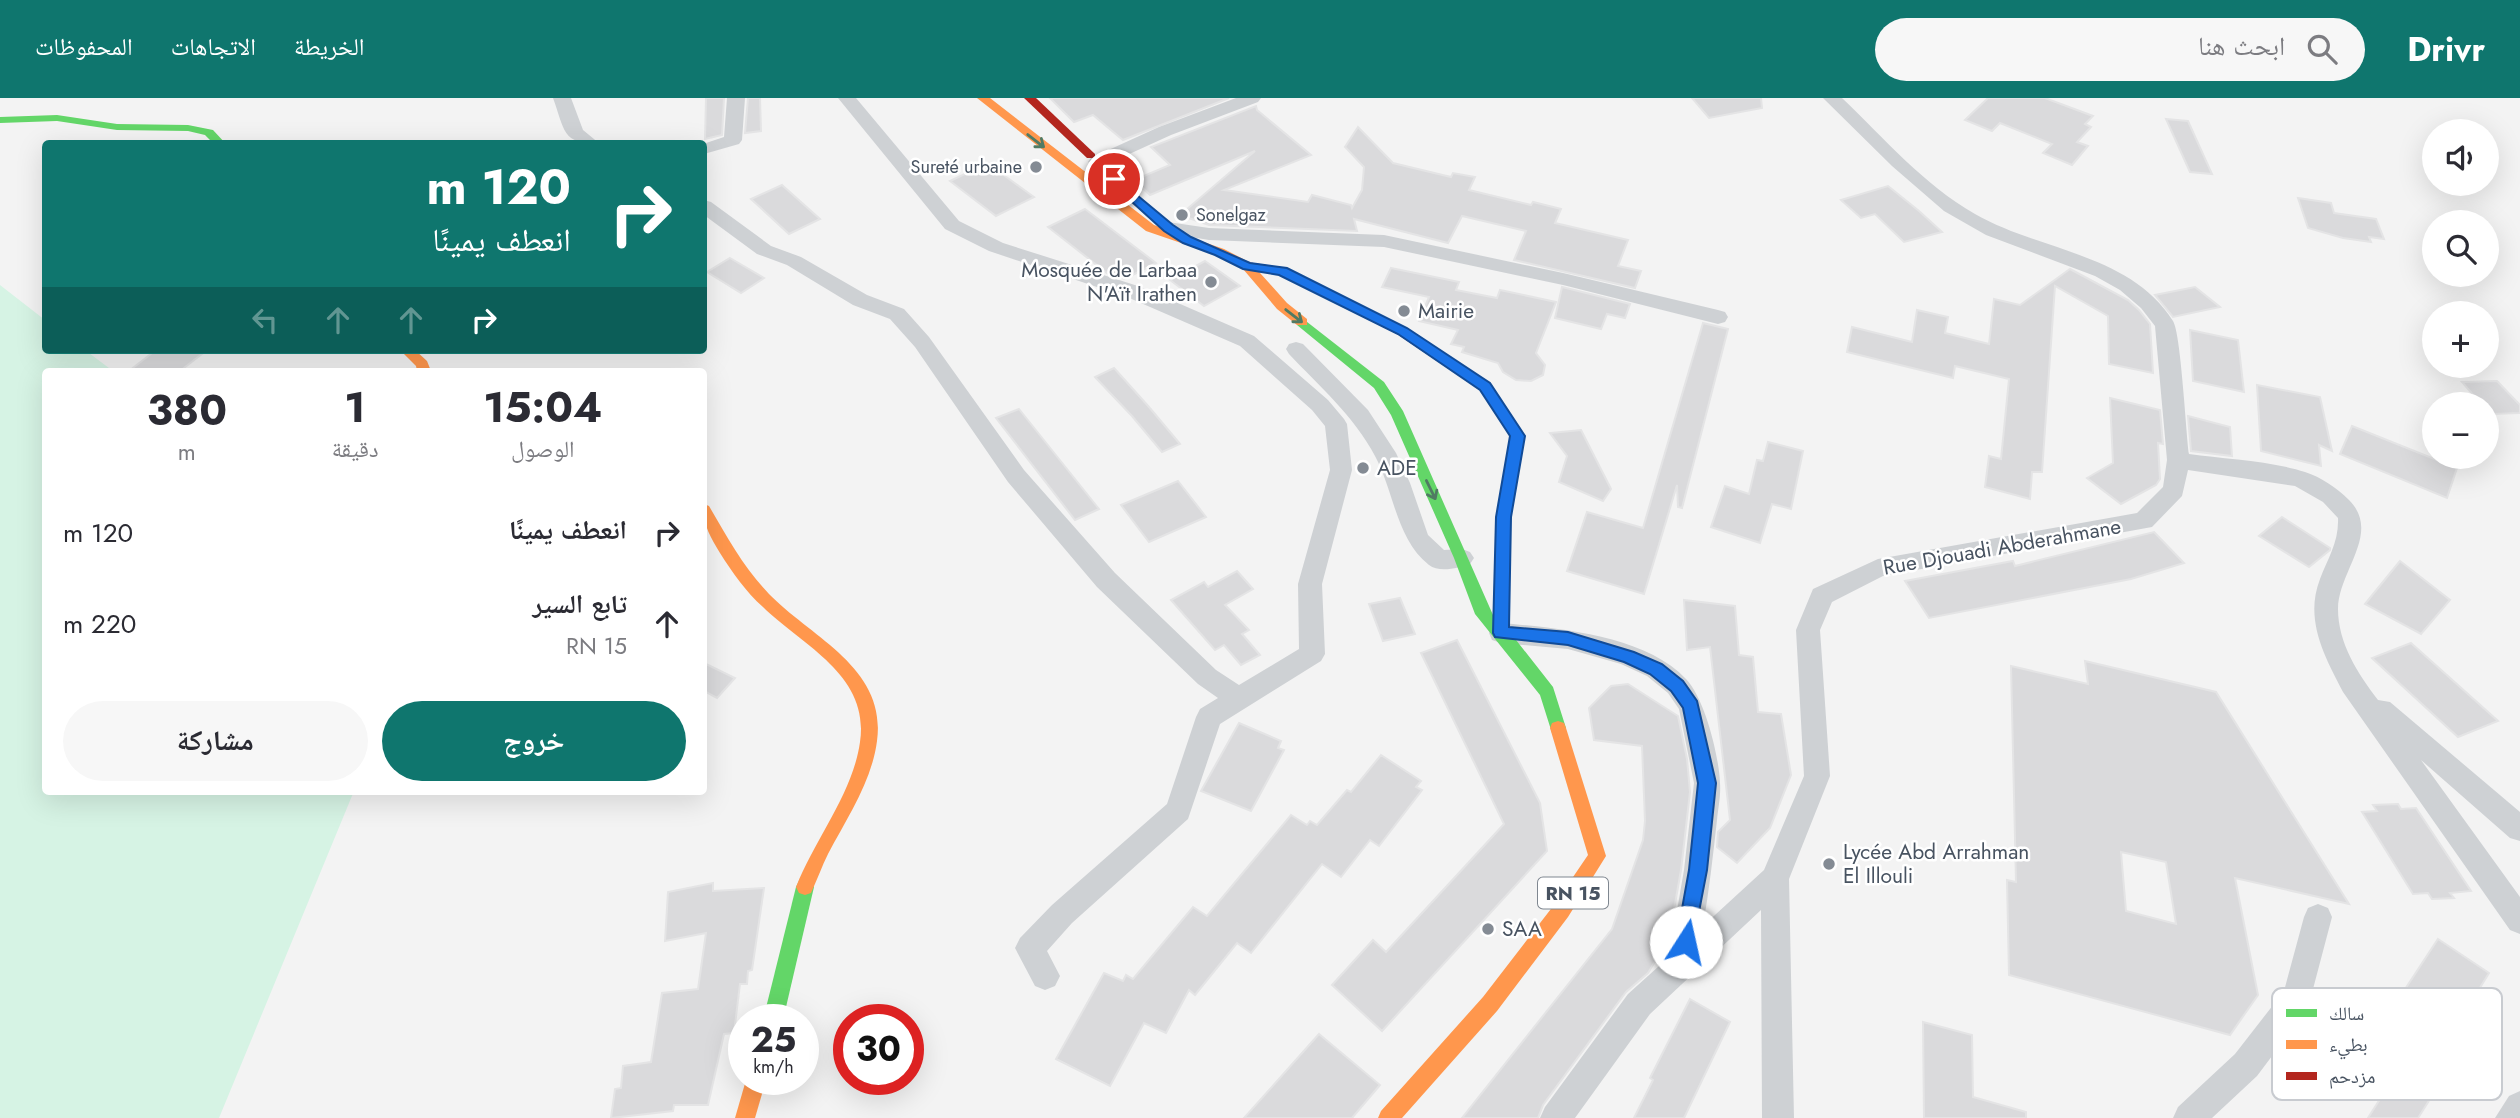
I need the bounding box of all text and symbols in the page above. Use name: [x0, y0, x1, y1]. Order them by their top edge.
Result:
search box: [1875, 18, 2365, 81]
text: Drivr: [2407, 26, 2485, 73]
text: ابحث هنا: [2198, 27, 2285, 65]
text: المحفوظات: [35, 29, 133, 64]
text: الاتجاهات: [171, 29, 256, 64]
text: الخريطة: [294, 29, 365, 64]
icon: search: [2303, 30, 2341, 68]
map controls: [2422, 119, 2499, 469]
button: sound: [2422, 119, 2499, 196]
one-way arrow: [1027, 133, 1045, 148]
pin: [1084, 149, 1144, 209]
text: 120 m: [427, 152, 571, 222]
place label: Sureté urbaine: [911, 154, 1022, 180]
marker: Sureté urbaine: [1028, 159, 1044, 175]
icon: arrive: [1095, 160, 1133, 198]
icon: right: [595, 168, 686, 259]
place label: Sonelgaz: [1196, 202, 1266, 228]
marker: Sonelgaz: [1174, 207, 1190, 223]
button: search: [2422, 210, 2499, 287]
text: انعطف يمينًا: [432, 217, 571, 263]
place label: Mosquée de Larbaa N'Aït Irathen: [1021, 255, 1197, 309]
marker: Mosquée de Larbaa N'Aït Irathen: [1203, 274, 1219, 290]
place label: Mairie: [1418, 296, 1474, 326]
icon: left: [246, 301, 284, 339]
icon: ahead: [319, 301, 357, 339]
icon: ahead: [392, 301, 430, 339]
icon: right: [465, 301, 503, 339]
button: +: [2422, 301, 2499, 378]
marker: Mairie: [1396, 303, 1412, 319]
one-way arrow: [1285, 308, 1303, 323]
text: 1: [344, 377, 366, 438]
text: 15:04: [483, 377, 602, 438]
text: 380: [147, 380, 227, 441]
button: −: [2422, 392, 2499, 469]
text: دقيقة: [332, 432, 378, 466]
text: الوصول: [511, 432, 575, 466]
text: m: [178, 435, 196, 469]
place label: ADE: [1377, 453, 1417, 483]
marker: ADE: [1355, 460, 1371, 476]
one-way arrow: [1425, 479, 1438, 500]
text: انعطف يمينًا: [509, 511, 627, 549]
street label: Rue Djouadi Abderahmane: [1881, 511, 2123, 583]
text: 120 m: [63, 514, 133, 552]
icon: right: [648, 514, 686, 552]
text: تابع السير: [532, 585, 627, 623]
text: 220 m: [63, 605, 136, 643]
icon: ahead: [648, 605, 686, 643]
text: RN 15: [566, 629, 627, 663]
button: مشاركة: [63, 701, 368, 781]
button: خروج: [382, 701, 686, 781]
place label: Lycée Abd Arrahman El Illouli: [1843, 837, 2029, 891]
marker: Lycée Abd Arrahman El Illouli: [1821, 856, 1837, 872]
road number: RN 15: [1538, 878, 1608, 908]
position arrow: [1649, 905, 1723, 979]
place label: SAA: [1502, 914, 1542, 944]
marker: SAA: [1480, 921, 1496, 937]
legend: [2272, 988, 2502, 1100]
text: سالك: [2329, 1000, 2364, 1027]
speed limit sign: 30: [833, 1004, 924, 1095]
text: 25: [751, 1015, 796, 1065]
text: بطيء: [2329, 1031, 2368, 1060]
text: km/h: [753, 1054, 794, 1080]
text: مزدحم: [2329, 1063, 2375, 1090]

